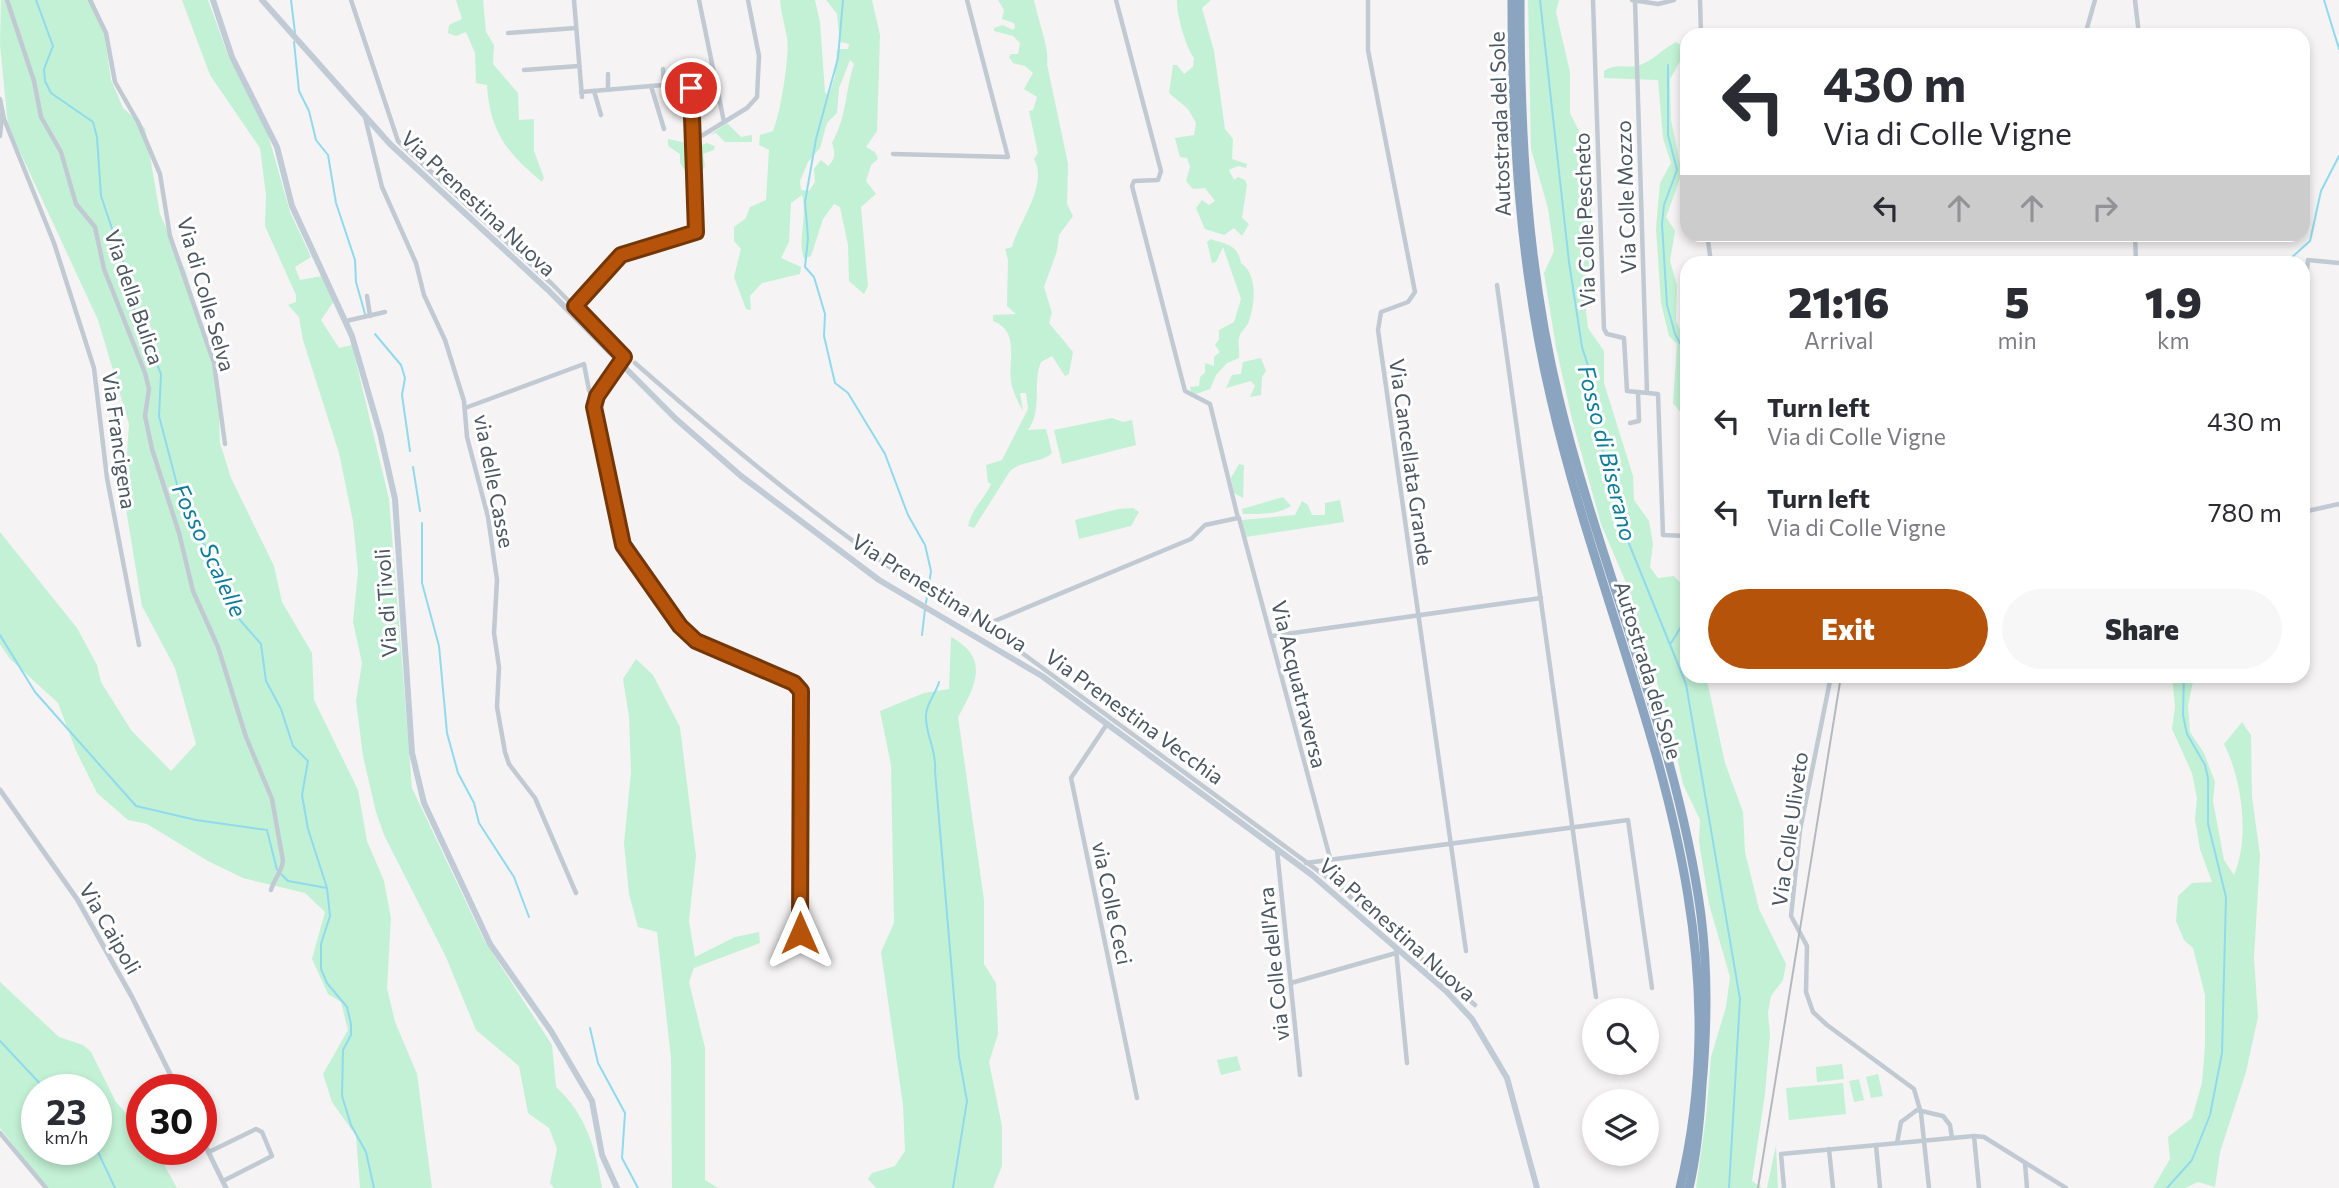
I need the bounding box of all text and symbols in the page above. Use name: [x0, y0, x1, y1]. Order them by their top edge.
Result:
street label: Autostrada del Sole: [1483, 31, 1515, 217]
text: 430 m: [1823, 52, 1966, 112]
icon: left: [1708, 56, 1799, 147]
pin: [661, 58, 721, 118]
icon: arrive: [672, 69, 710, 107]
text: Via di Colle Vigne: [1823, 112, 2072, 152]
street label: Via Colle Mozzo: [1610, 120, 1640, 274]
street label: Via Prenestina Nuova: [397, 125, 561, 281]
street label: Via Colle Pescheto: [1568, 132, 1600, 308]
icon: left: [1867, 189, 1905, 227]
icon: ahead: [1940, 189, 1978, 227]
icon: ahead: [2013, 189, 2051, 227]
icon: right: [2086, 189, 2124, 227]
street label: Via di Colle Selva: [173, 214, 241, 374]
street label: Via della Bulica: [100, 226, 170, 368]
text: 21:16: [1788, 275, 1889, 327]
text: 5: [2005, 275, 2030, 327]
text: 1.9: [2145, 275, 2202, 327]
text: Arrival: [1804, 326, 1874, 354]
text: min: [1998, 326, 2037, 354]
text: km: [2157, 326, 2190, 354]
street label: Via Cancellata Grande: [1385, 357, 1439, 567]
water label: Fosso di Biserano: [1573, 362, 1643, 544]
street label: Via Francigena: [98, 370, 142, 510]
text: Turn left: [1767, 391, 1870, 422]
icon: left: [1708, 402, 1746, 440]
text: 430 m: [2207, 405, 2282, 436]
street label: via delle Casse: [470, 412, 520, 550]
text: Via di Colle Vigne: [1767, 422, 1946, 450]
water label: Fosso Scalelle: [167, 479, 253, 621]
text: Turn left: [1767, 482, 1870, 513]
icon: left: [1708, 493, 1746, 531]
text: 780 m: [2208, 496, 2282, 527]
text: Via di Colle Vigne: [1767, 513, 1946, 541]
street label: Via Prenestina Nuova: [848, 528, 1032, 656]
street label: Via di Tivoli: [369, 548, 401, 658]
street label: Autostrada del Sole: [1610, 578, 1688, 762]
button: Exit: [1708, 589, 1988, 669]
button: Share: [2002, 589, 2282, 669]
street label: Via Acquatraversa: [1267, 598, 1333, 770]
street label: Via Prenestina Vecchia: [1041, 643, 1229, 789]
street label: Via Colle Uliveto: [1766, 750, 1812, 908]
street label: via Colle Ceci: [1088, 839, 1138, 967]
street label: Via Prenestina Nuova: [1315, 852, 1481, 1006]
street label: Via Caipoli: [75, 878, 147, 978]
street label: via Colle dell'Ara: [1252, 886, 1294, 1042]
position arrow: [763, 896, 837, 970]
map controls: [1582, 998, 1659, 1166]
button: search: [1582, 998, 1659, 1075]
speed limit sign: 30: [126, 1074, 217, 1165]
text: 23: [46, 1089, 87, 1132]
button: layers: [1582, 1089, 1659, 1166]
text: km/h: [45, 1126, 88, 1148]

